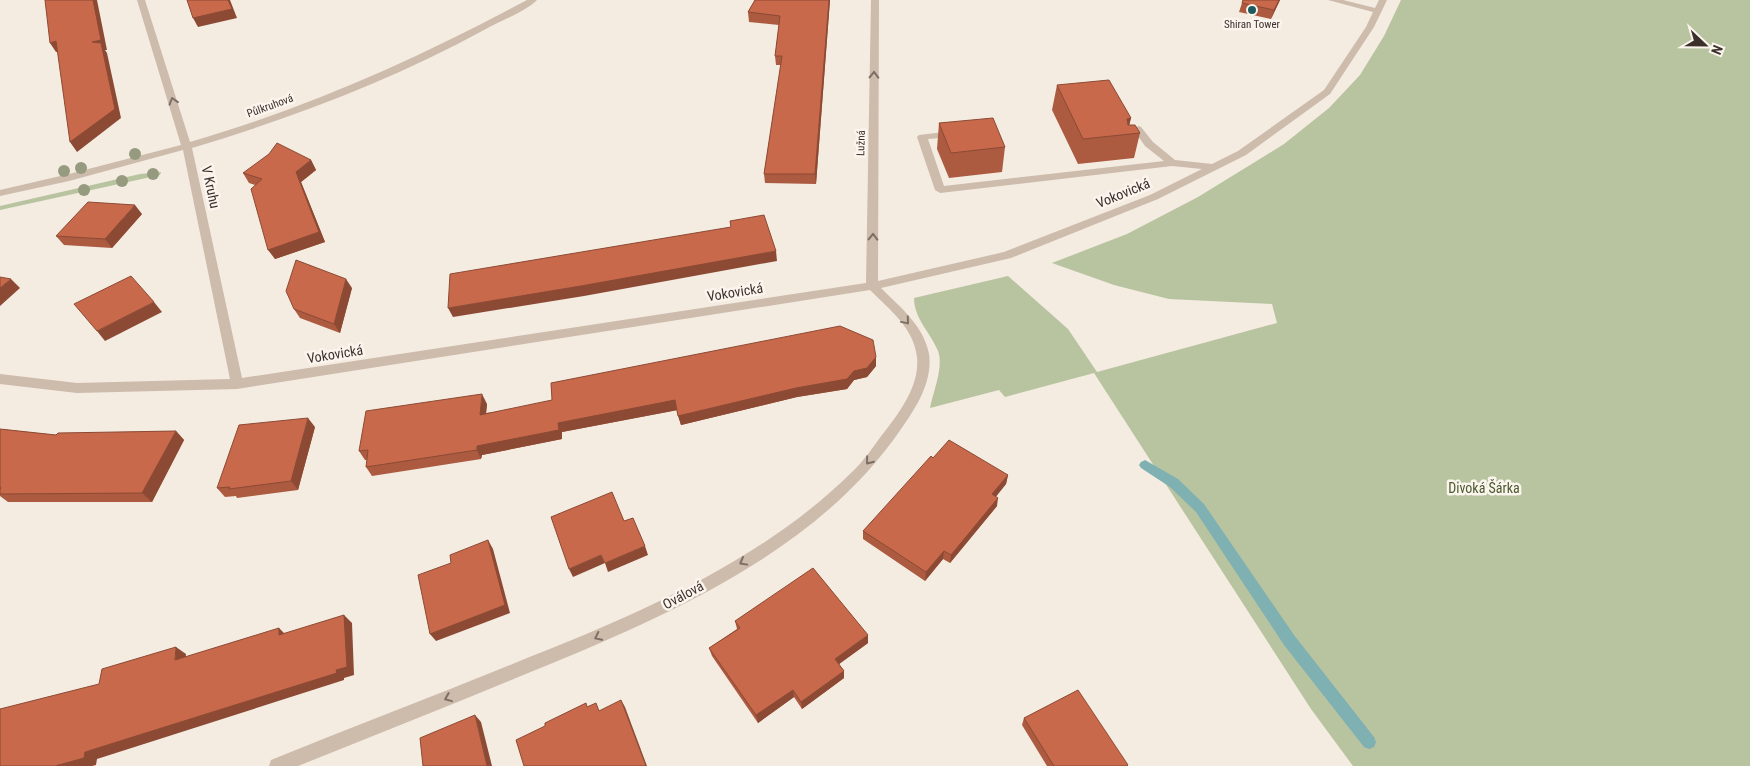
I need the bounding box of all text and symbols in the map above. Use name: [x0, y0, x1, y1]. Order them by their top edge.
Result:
marker: Shiran Tower: [1246, 4, 1258, 16]
place label: Shiran Tower: [1224, 18, 1281, 31]
north arrow: [1680, 20, 1730, 70]
text: N: [1708, 43, 1726, 57]
one-way arrow: [869, 70, 880, 78]
street label: Půlkruhová: [245, 92, 295, 120]
one-way arrow: [168, 97, 178, 105]
street label: Lužná: [854, 130, 868, 156]
street label: V Kruhu: [199, 164, 223, 210]
street label: Vokovická: [1094, 175, 1152, 211]
one-way arrow: [868, 233, 878, 240]
street label: Vokovická: [706, 280, 764, 304]
one-way arrow: [900, 315, 909, 324]
street label: Vokovická: [306, 342, 364, 366]
one-way arrow: [867, 455, 875, 464]
park label: Divoká Šárka: [1448, 479, 1520, 496]
one-way arrow: [739, 556, 748, 566]
street label: Oválová: [660, 578, 706, 612]
one-way arrow: [595, 630, 604, 640]
one-way arrow: [444, 691, 453, 702]

